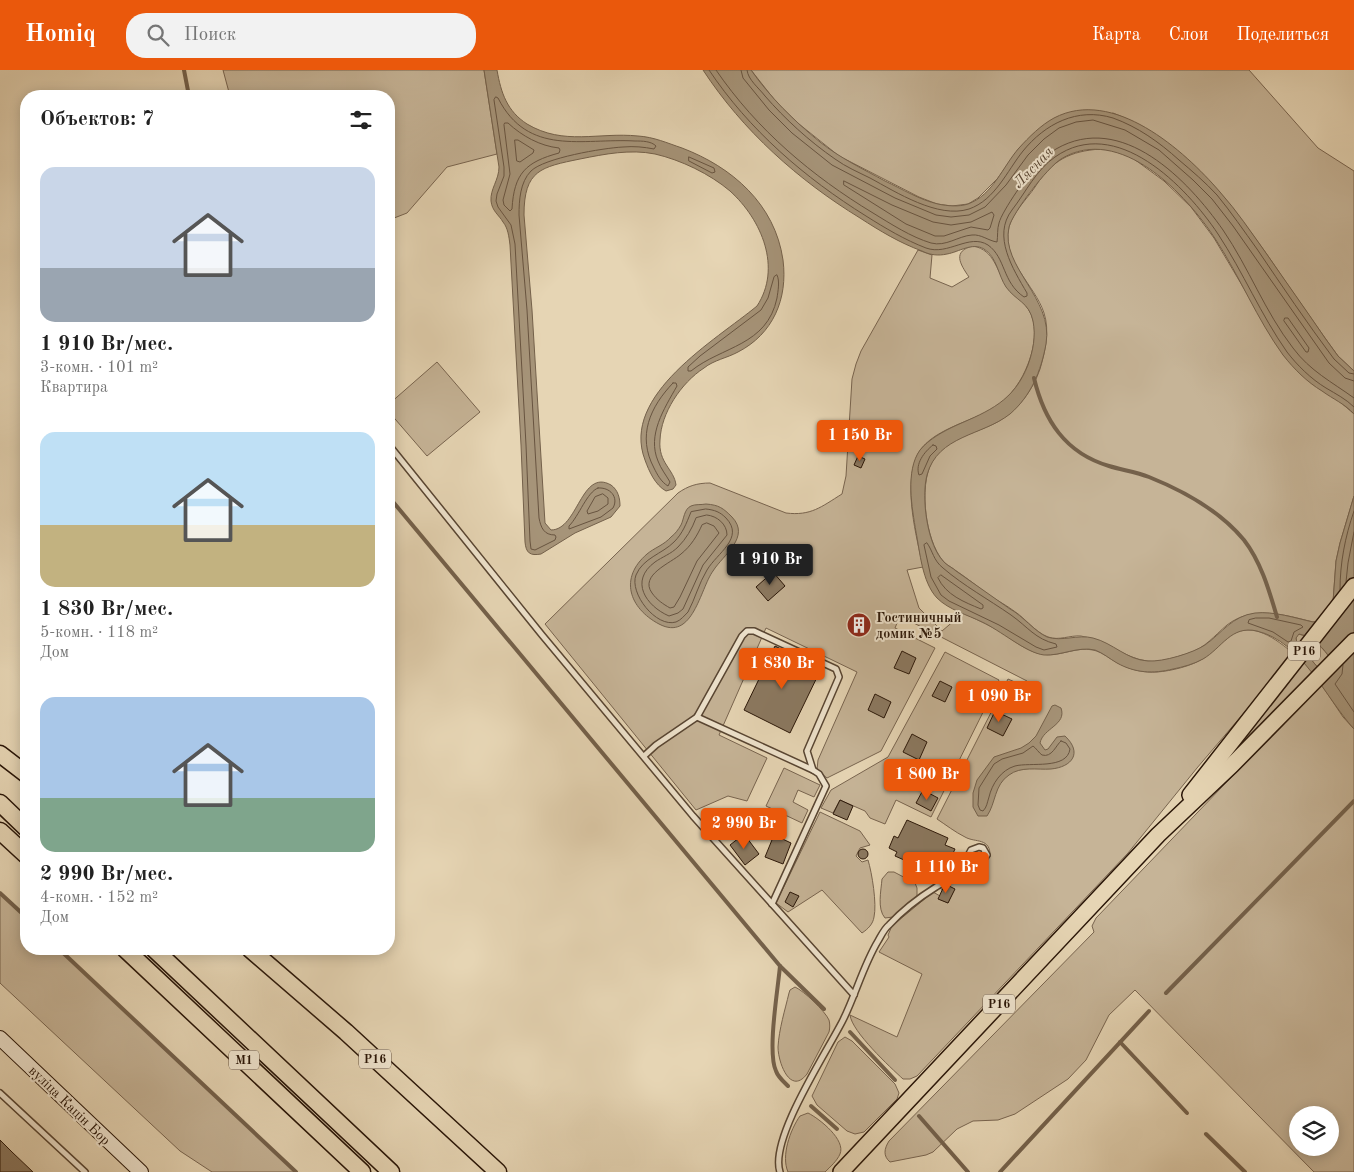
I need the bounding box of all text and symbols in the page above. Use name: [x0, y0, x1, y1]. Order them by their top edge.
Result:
search box: [126, 13, 476, 58]
icon: search: [144, 21, 172, 49]
text: Homiq: [25, 23, 96, 47]
text: Поиск: [184, 26, 236, 45]
text: Карта: [1092, 26, 1141, 44]
text: Слои: [1169, 26, 1208, 44]
text: Поделиться: [1236, 26, 1329, 44]
icon: filters: [347, 106, 375, 134]
text: Объектов: 7: [40, 109, 154, 130]
water label: Лясная: [1011, 145, 1057, 192]
icon: home: [163, 200, 253, 290]
text: 1 910 Br/мес.: [40, 334, 173, 355]
text: 3-комн. · 101 m²: [40, 360, 158, 376]
text: Квартира: [40, 380, 108, 396]
pin: 1 150 Br: [808, 420, 912, 462]
text: 1 150 Br: [828, 428, 892, 444]
icon: home: [163, 465, 253, 555]
pin: 1 910 Br: [718, 544, 822, 586]
text: 1 910 Br: [738, 552, 802, 568]
text: 1 830 Br/мес.: [40, 599, 173, 620]
place label: Гостиничный домик №5: [876, 611, 962, 641]
building icon: Гостиничный домик №5: [846, 612, 872, 638]
text: 5-комн. · 118 m²: [40, 625, 158, 641]
road number: Р16: [1288, 642, 1320, 660]
text: Дом: [40, 645, 69, 661]
pin: 1 830 Br: [730, 648, 834, 690]
text: 1 830 Br: [750, 656, 814, 672]
pin: 1 090 Br: [947, 680, 1051, 723]
text: 1 090 Br: [967, 689, 1031, 705]
icon: home: [163, 730, 253, 820]
pin: 1 800 Br: [875, 758, 979, 801]
text: 1 800 Br: [895, 767, 959, 783]
pin: 2 990 Br: [692, 808, 796, 850]
text: 2 990 Br: [712, 816, 776, 832]
pin: 1 110 Br: [894, 852, 998, 894]
text: 1 110 Br: [914, 860, 978, 876]
text: 2 990 Br/мес.: [40, 864, 173, 885]
text: 4-комн. · 152 m²: [40, 890, 158, 906]
text: Дом: [40, 910, 69, 926]
road number: Р16: [983, 994, 1015, 1014]
road number: М1: [229, 1050, 259, 1070]
road number: Р16: [359, 1050, 391, 1069]
street label: вуліца Кацін Бор: [26, 1064, 113, 1148]
map controls: [1289, 1106, 1339, 1156]
button: layers: [1289, 1106, 1339, 1156]

